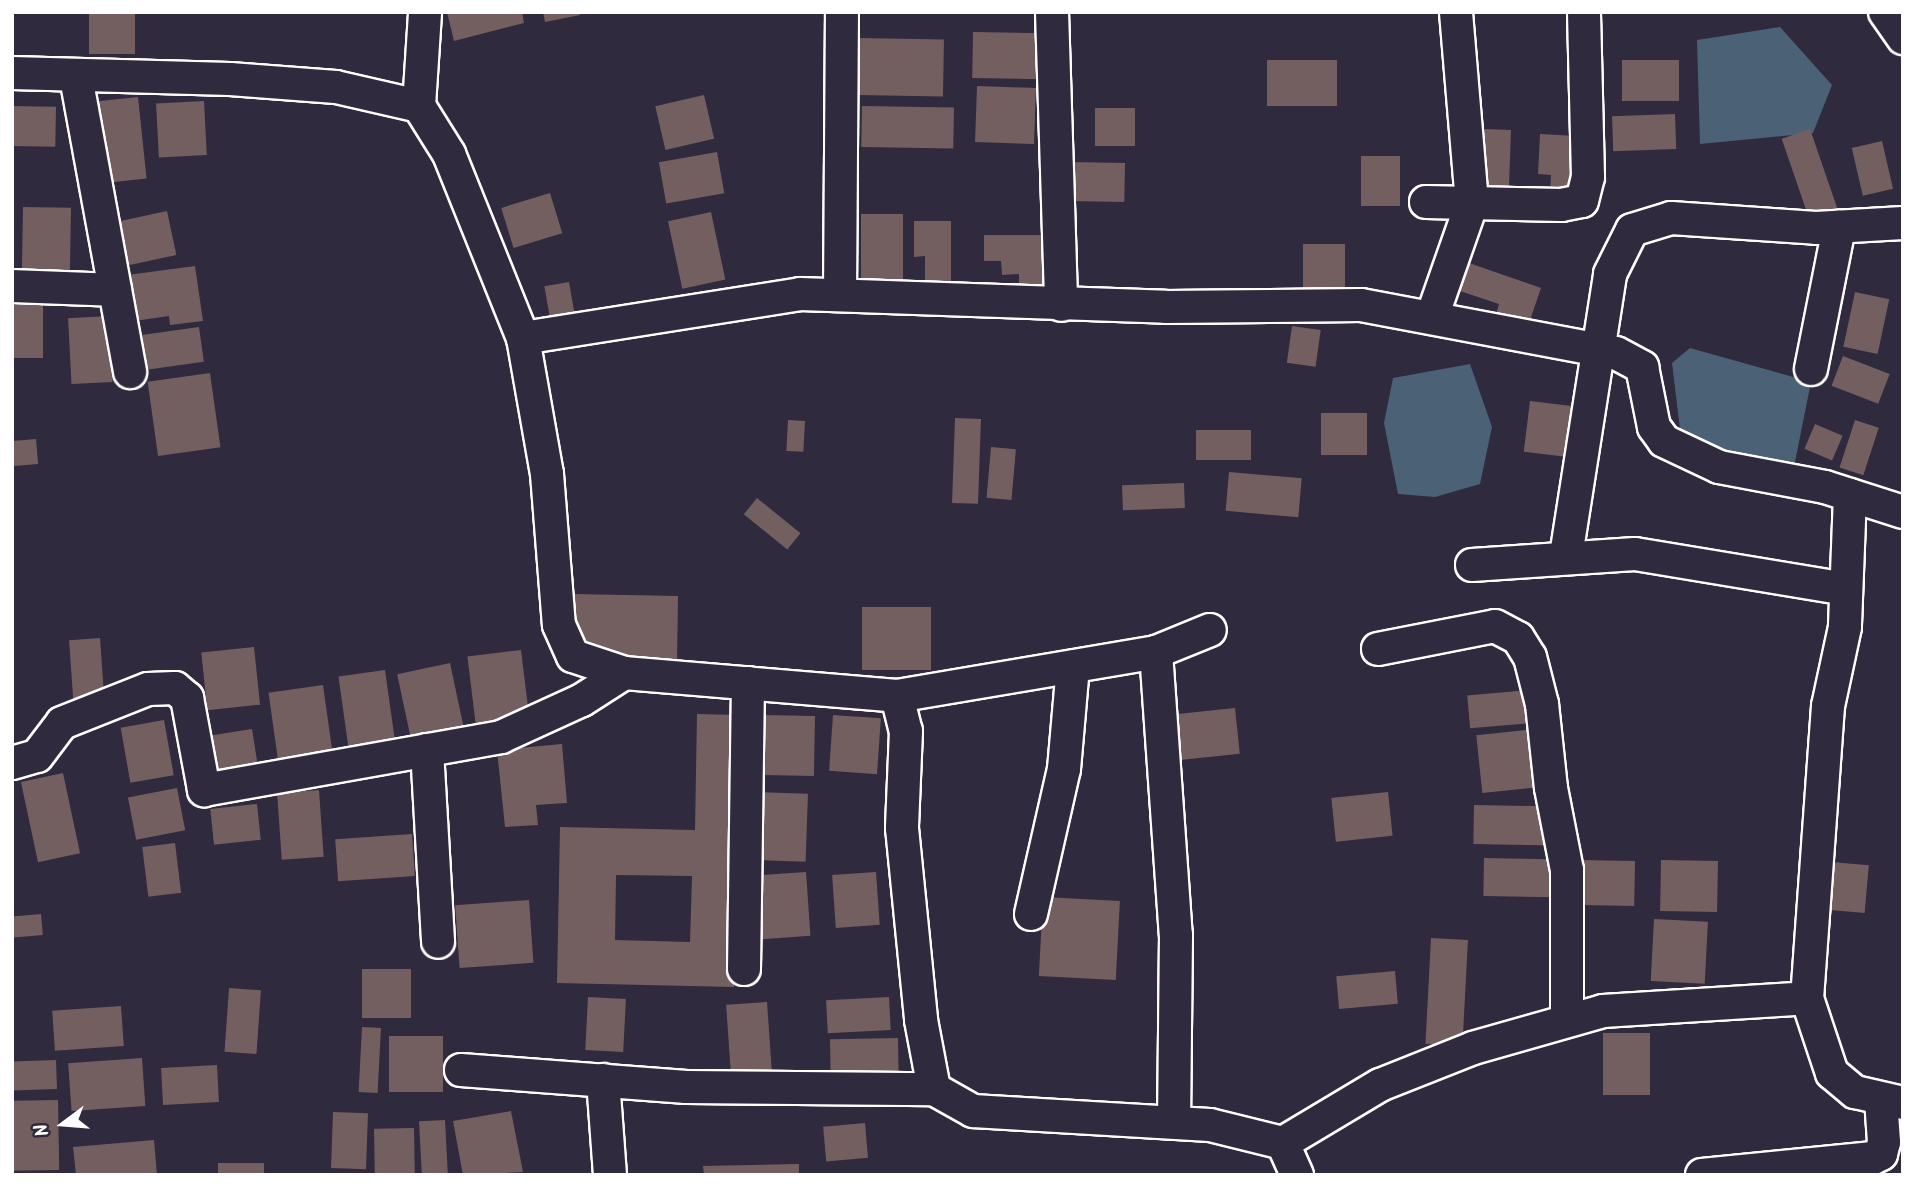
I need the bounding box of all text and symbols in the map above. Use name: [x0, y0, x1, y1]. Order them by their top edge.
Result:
north arrow: [28, 1089, 98, 1159]
text: N: [27, 1120, 59, 1140]

